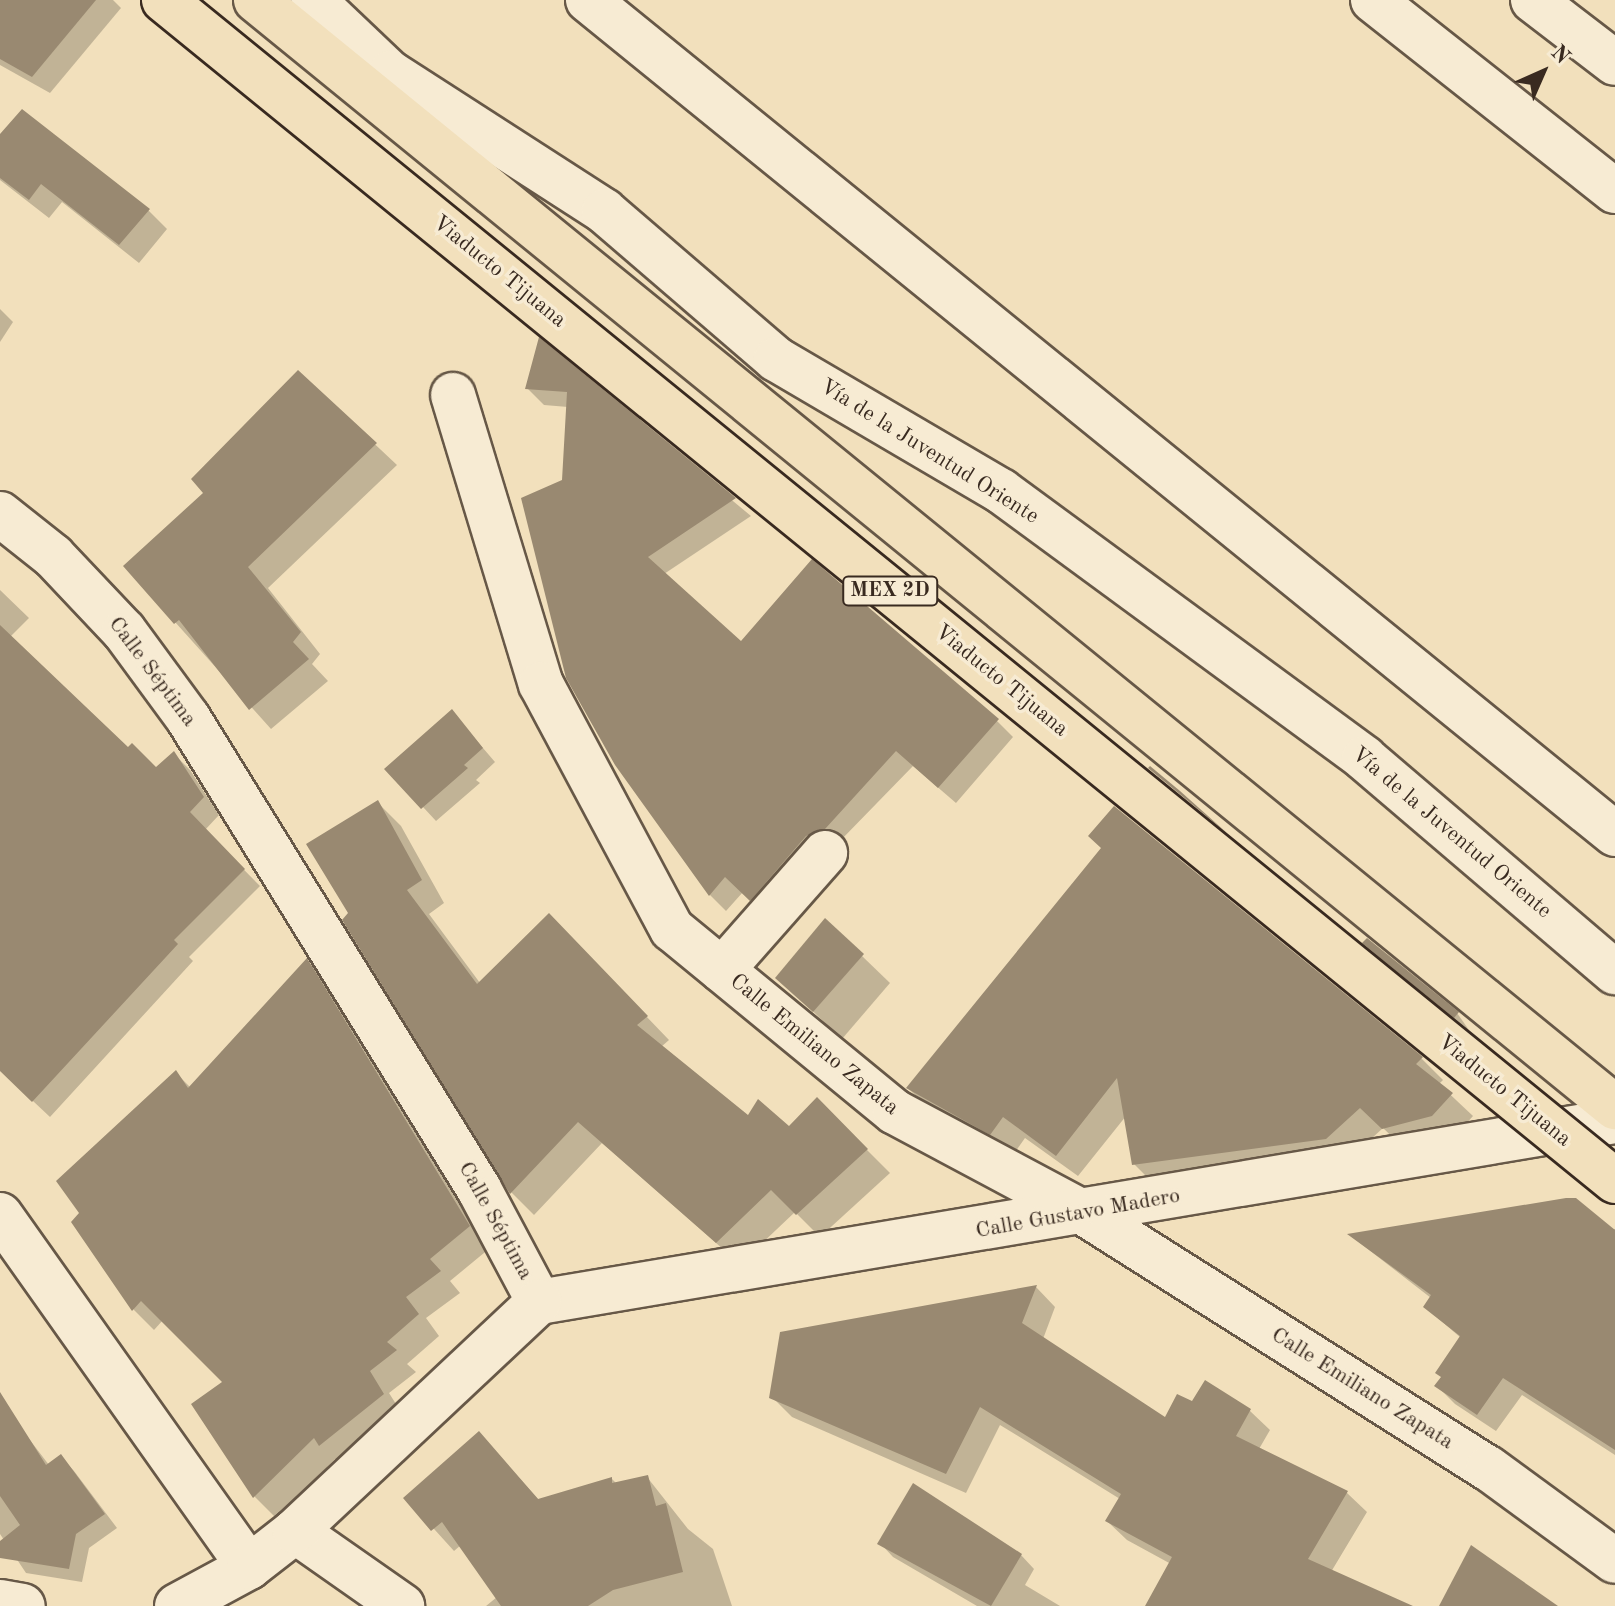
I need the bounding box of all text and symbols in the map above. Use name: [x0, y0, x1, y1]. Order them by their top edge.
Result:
north arrow: [1503, 32, 1583, 112]
text: N: [1546, 41, 1574, 69]
street label: Viaducto Tijuana: [427, 210, 571, 334]
street label: Vía de la Juventud Oriente: [815, 374, 1043, 530]
road number: MEX 2D: [842, 575, 938, 607]
street label: Calle Séptima: [102, 612, 202, 732]
street label: Viaducto Tijuana: [929, 619, 1073, 743]
street label: Vía de la Juventud Oriente: [1346, 742, 1556, 924]
street label: Calle Emiliano Zapata: [724, 969, 904, 1121]
street label: Viaducto Tijuana: [1432, 1029, 1576, 1153]
street label: Calle Séptima: [452, 1157, 538, 1285]
street label: Calle Gustavo Madero: [974, 1183, 1182, 1245]
street label: Calle Emiliano Zapata: [1266, 1322, 1458, 1456]

